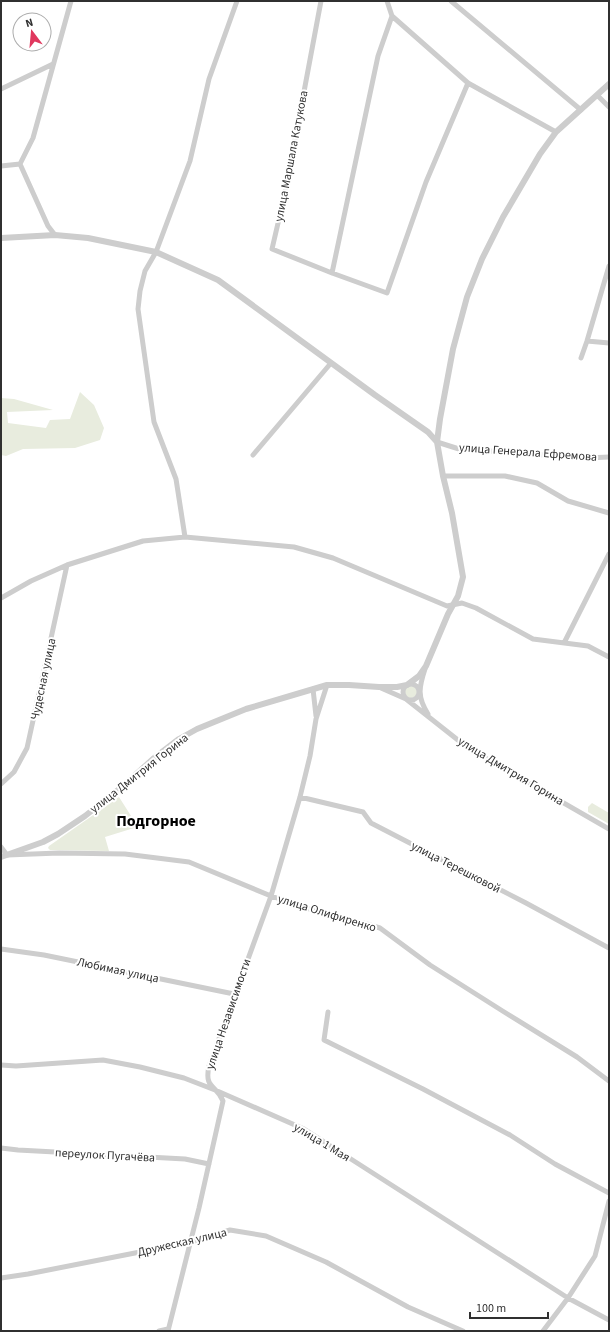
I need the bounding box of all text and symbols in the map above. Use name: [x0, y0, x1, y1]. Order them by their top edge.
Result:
north arrow: [12, 12, 52, 52]
text: N: [24, 15, 35, 31]
street label: улица Маршала Катукова: [270, 89, 313, 223]
street label: улица Генерала Ефремова: [458, 439, 598, 466]
street label: Чудесная улица: [27, 637, 60, 722]
street label: улица Дмитрия Горина: [86, 729, 192, 817]
street label: улица Дмитрия Горина: [455, 733, 567, 810]
district label: Подгорное: [116, 810, 196, 832]
street label: улица Терешковой: [408, 837, 504, 897]
street label: улица Олифиренко: [276, 890, 378, 937]
street label: Любимая улица: [75, 954, 160, 987]
street label: улица Независимости: [202, 957, 255, 1072]
street label: улица 1 Мая: [290, 1119, 353, 1166]
street label: переулок Пугачёва: [55, 1144, 155, 1167]
street label: Дружеская улица: [136, 1224, 229, 1261]
scale bar: [470, 1294, 548, 1320]
text: 100 m: [476, 1300, 506, 1317]

